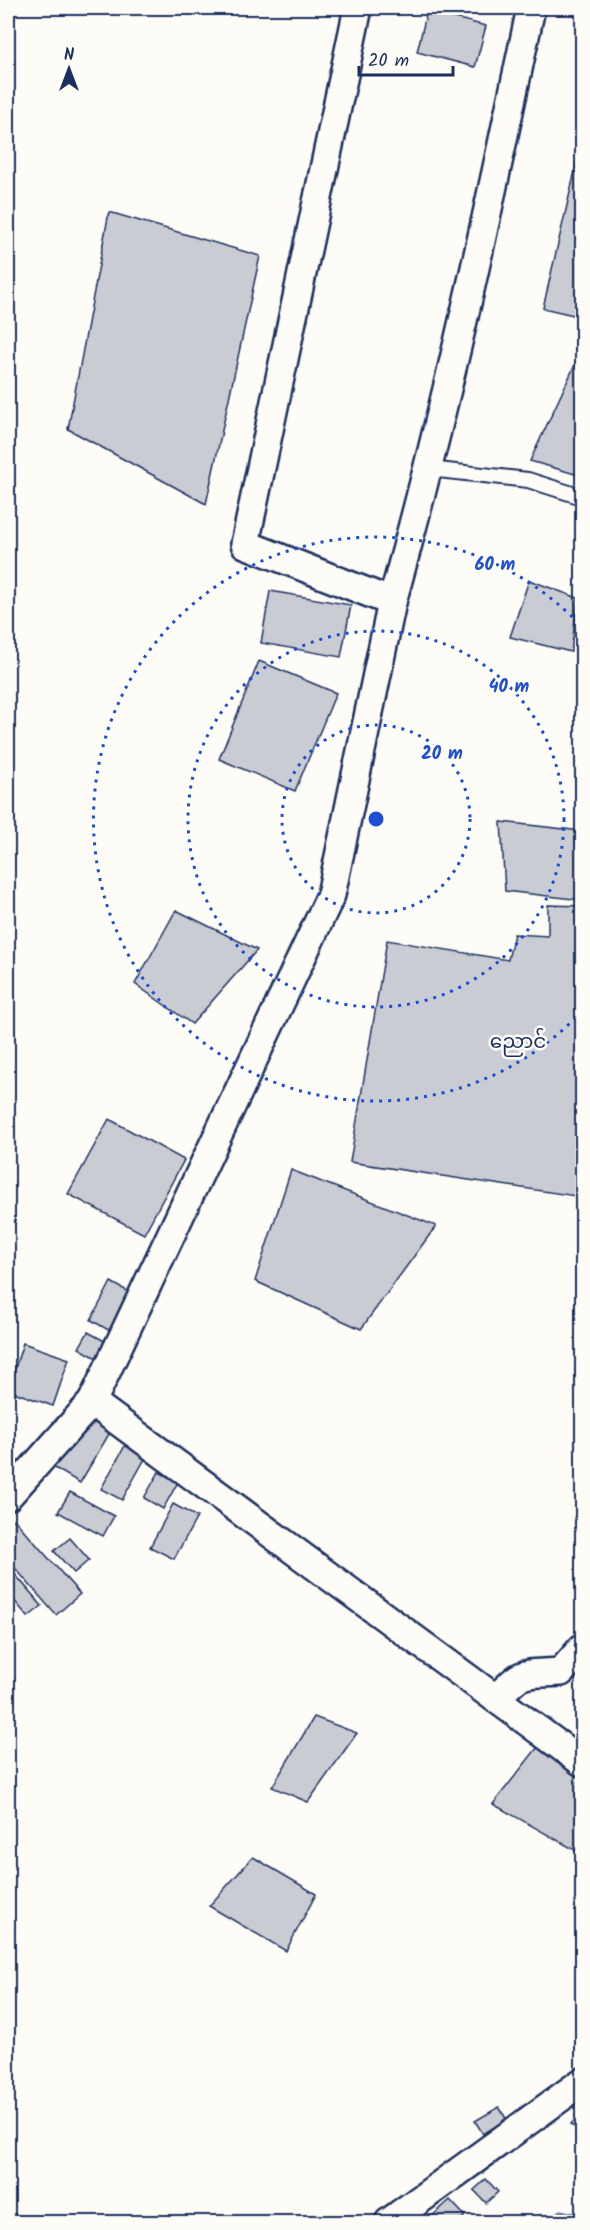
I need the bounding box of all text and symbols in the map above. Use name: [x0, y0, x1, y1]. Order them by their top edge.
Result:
north arrow: [39, 39, 99, 99]
scale bar: [359, 39, 454, 77]
text: N: [64, 43, 74, 68]
text: 20 m: [368, 47, 409, 76]
text: 60 m: [475, 551, 516, 580]
text: 40 m: [489, 673, 530, 702]
text: 20 m: [421, 740, 463, 769]
centre of rings: [366, 809, 386, 829]
district label: ညောင်: [490, 1027, 546, 1059]

